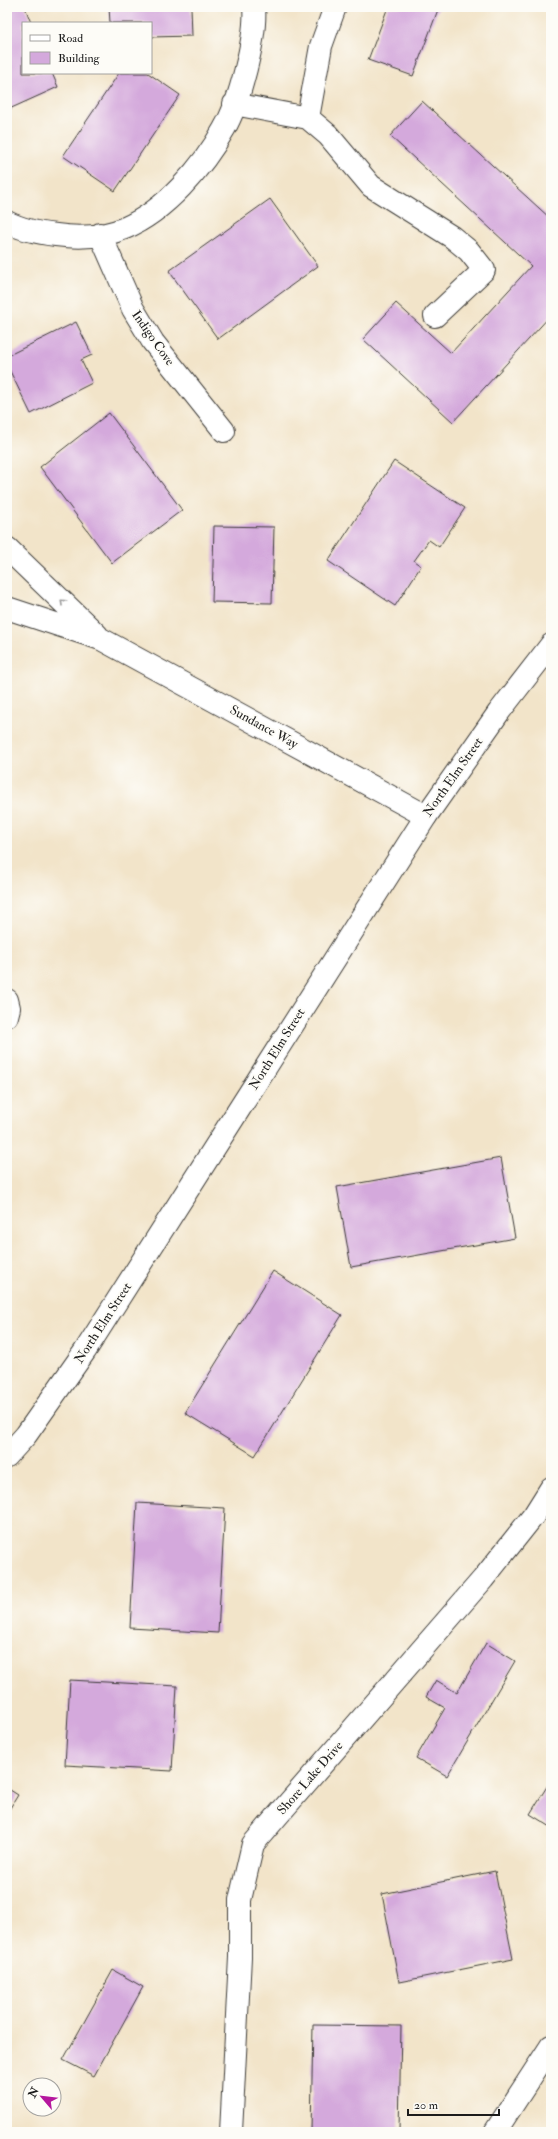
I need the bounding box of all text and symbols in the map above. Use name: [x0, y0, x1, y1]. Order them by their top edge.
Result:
legend: [22, 22, 152, 74]
text: Road: [58, 31, 83, 46]
text: Building: [58, 51, 101, 66]
street label: Indigo Cove: [128, 307, 178, 369]
one-way arrow: [60, 600, 68, 607]
street label: Sundance Way: [227, 702, 301, 753]
street label: North Elm Street: [420, 734, 486, 820]
street label: North Elm Street: [246, 1005, 308, 1093]
street label: North Elm Street: [71, 1280, 135, 1366]
street label: Shore Lake Drive: [274, 1738, 347, 1818]
north arrow: [22, 2077, 62, 2117]
text: N: [25, 2084, 42, 2101]
scale bar: [408, 2091, 499, 2117]
text: 20 m: [414, 2098, 439, 2113]

